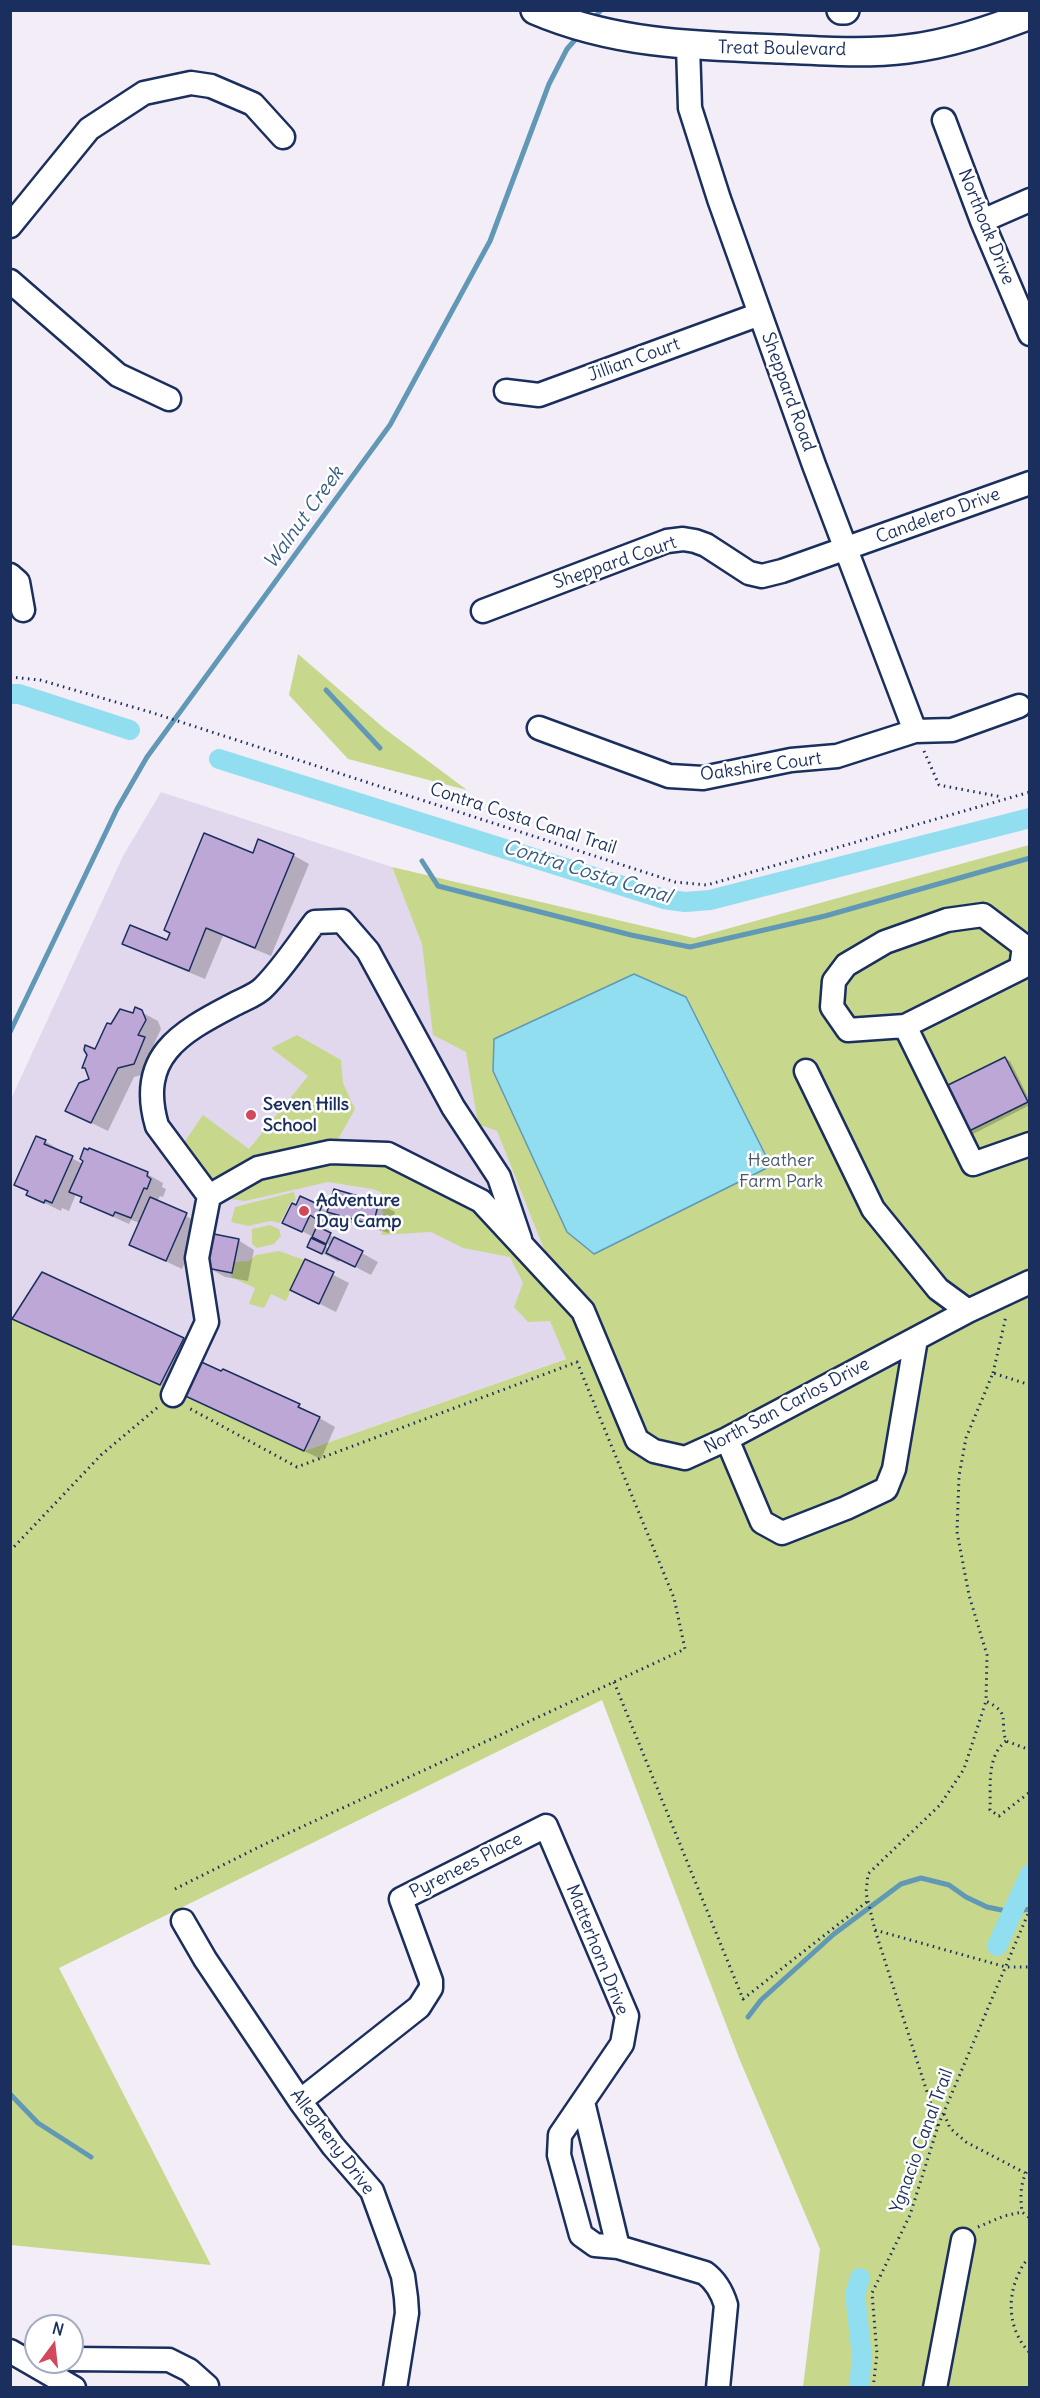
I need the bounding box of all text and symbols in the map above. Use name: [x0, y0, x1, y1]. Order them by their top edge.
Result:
street label: Treat Boulevard: [718, 37, 846, 61]
street label: Northoak Drive: [953, 166, 1019, 288]
street label: Sheppard Road: [756, 330, 820, 454]
street label: Jillian Court: [585, 333, 683, 387]
water label: Walnut Creek: [259, 462, 349, 574]
street label: Candelero Drive: [873, 484, 1003, 548]
street label: Sheppard Court: [551, 532, 679, 594]
street label: Oakshire Court: [699, 748, 823, 786]
street label: Contra Costa Canal Trail: [427, 779, 619, 859]
water label: Contra Costa Canal: [500, 835, 674, 909]
place label: Seven Hills School: [263, 1094, 349, 1136]
marker: Seven Hills School: [244, 1108, 258, 1122]
park label: Heather Farm Park: [739, 1150, 823, 1192]
place label: Adventure Day Camp: [316, 1190, 401, 1232]
marker: Adventure Day Camp: [297, 1204, 311, 1218]
street label: North San Carlos Drive: [701, 1353, 873, 1459]
street label: Pyrenees Place: [406, 1828, 526, 1904]
street label: Matterhorn Drive: [561, 1882, 633, 2018]
street label: Ygnacio Canal Trail: [886, 2066, 958, 2216]
street label: Allegheny Drive: [285, 2085, 379, 2199]
north arrow: [24, 2314, 84, 2374]
text: N: [50, 2317, 66, 2340]

